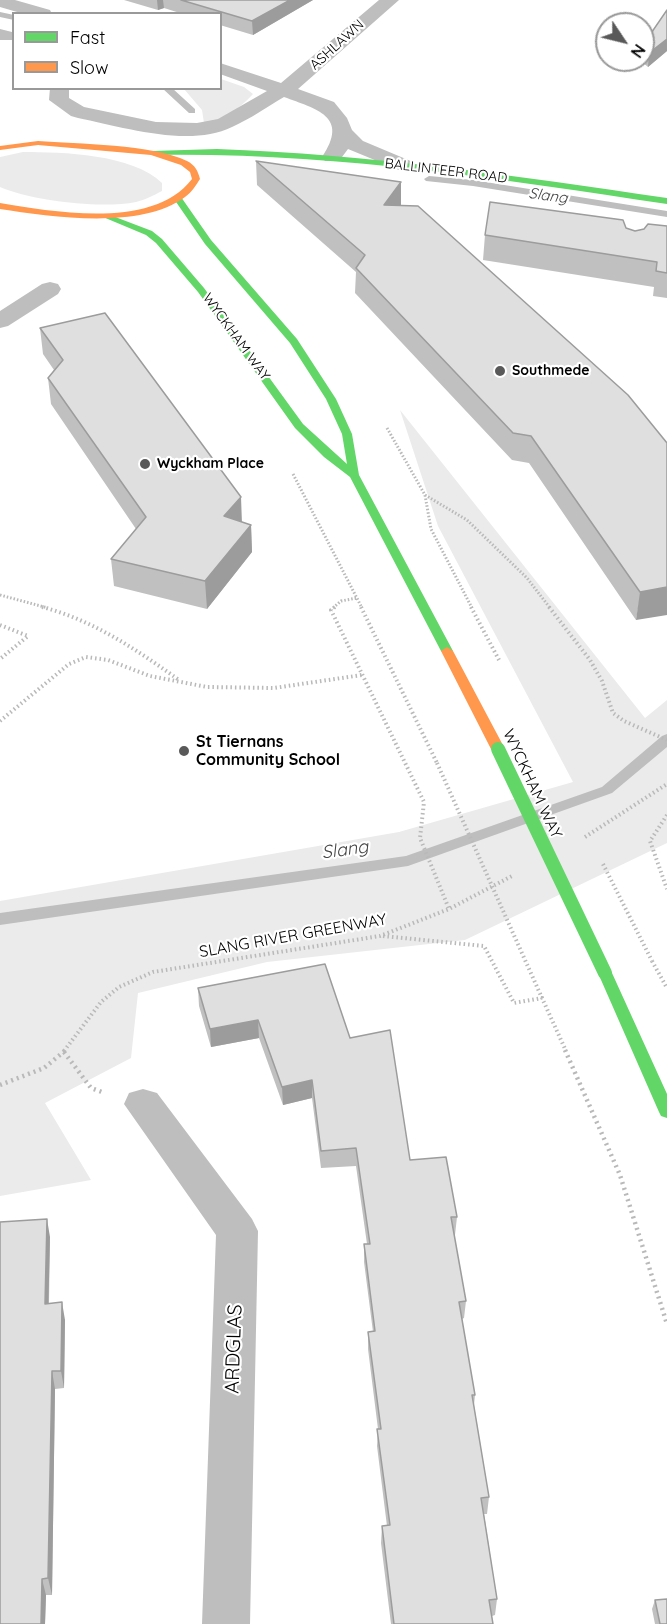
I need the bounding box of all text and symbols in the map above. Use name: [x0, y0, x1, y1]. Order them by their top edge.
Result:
legend: [12, 12, 222, 90]
north arrow: [595, 12, 655, 72]
street label: ASHLAWN: [307, 16, 367, 74]
text: Fast: [70, 26, 105, 49]
text: N: [627, 41, 650, 62]
text: Slow: [70, 56, 108, 79]
street label: BALLINTEER ROAD: [384, 155, 508, 187]
water label: Slang: [527, 184, 569, 208]
street label: WYCKHAM WAY: [199, 290, 273, 384]
place label: Southmede: [512, 363, 589, 379]
marker: Southmede: [493, 364, 507, 378]
place label: Wyckham Place: [157, 456, 264, 472]
marker: Wyckham Place: [138, 457, 152, 471]
street label: WYCKHAM WAY: [498, 726, 566, 842]
place label: St Tiernans Community School: [196, 732, 340, 770]
marker: St Tiernans Community School: [177, 744, 191, 758]
water label: Slang: [320, 836, 370, 864]
street label: SLANG RIVER GREENWAY: [198, 910, 388, 962]
street label: ARDGLAS: [220, 1304, 248, 1394]

